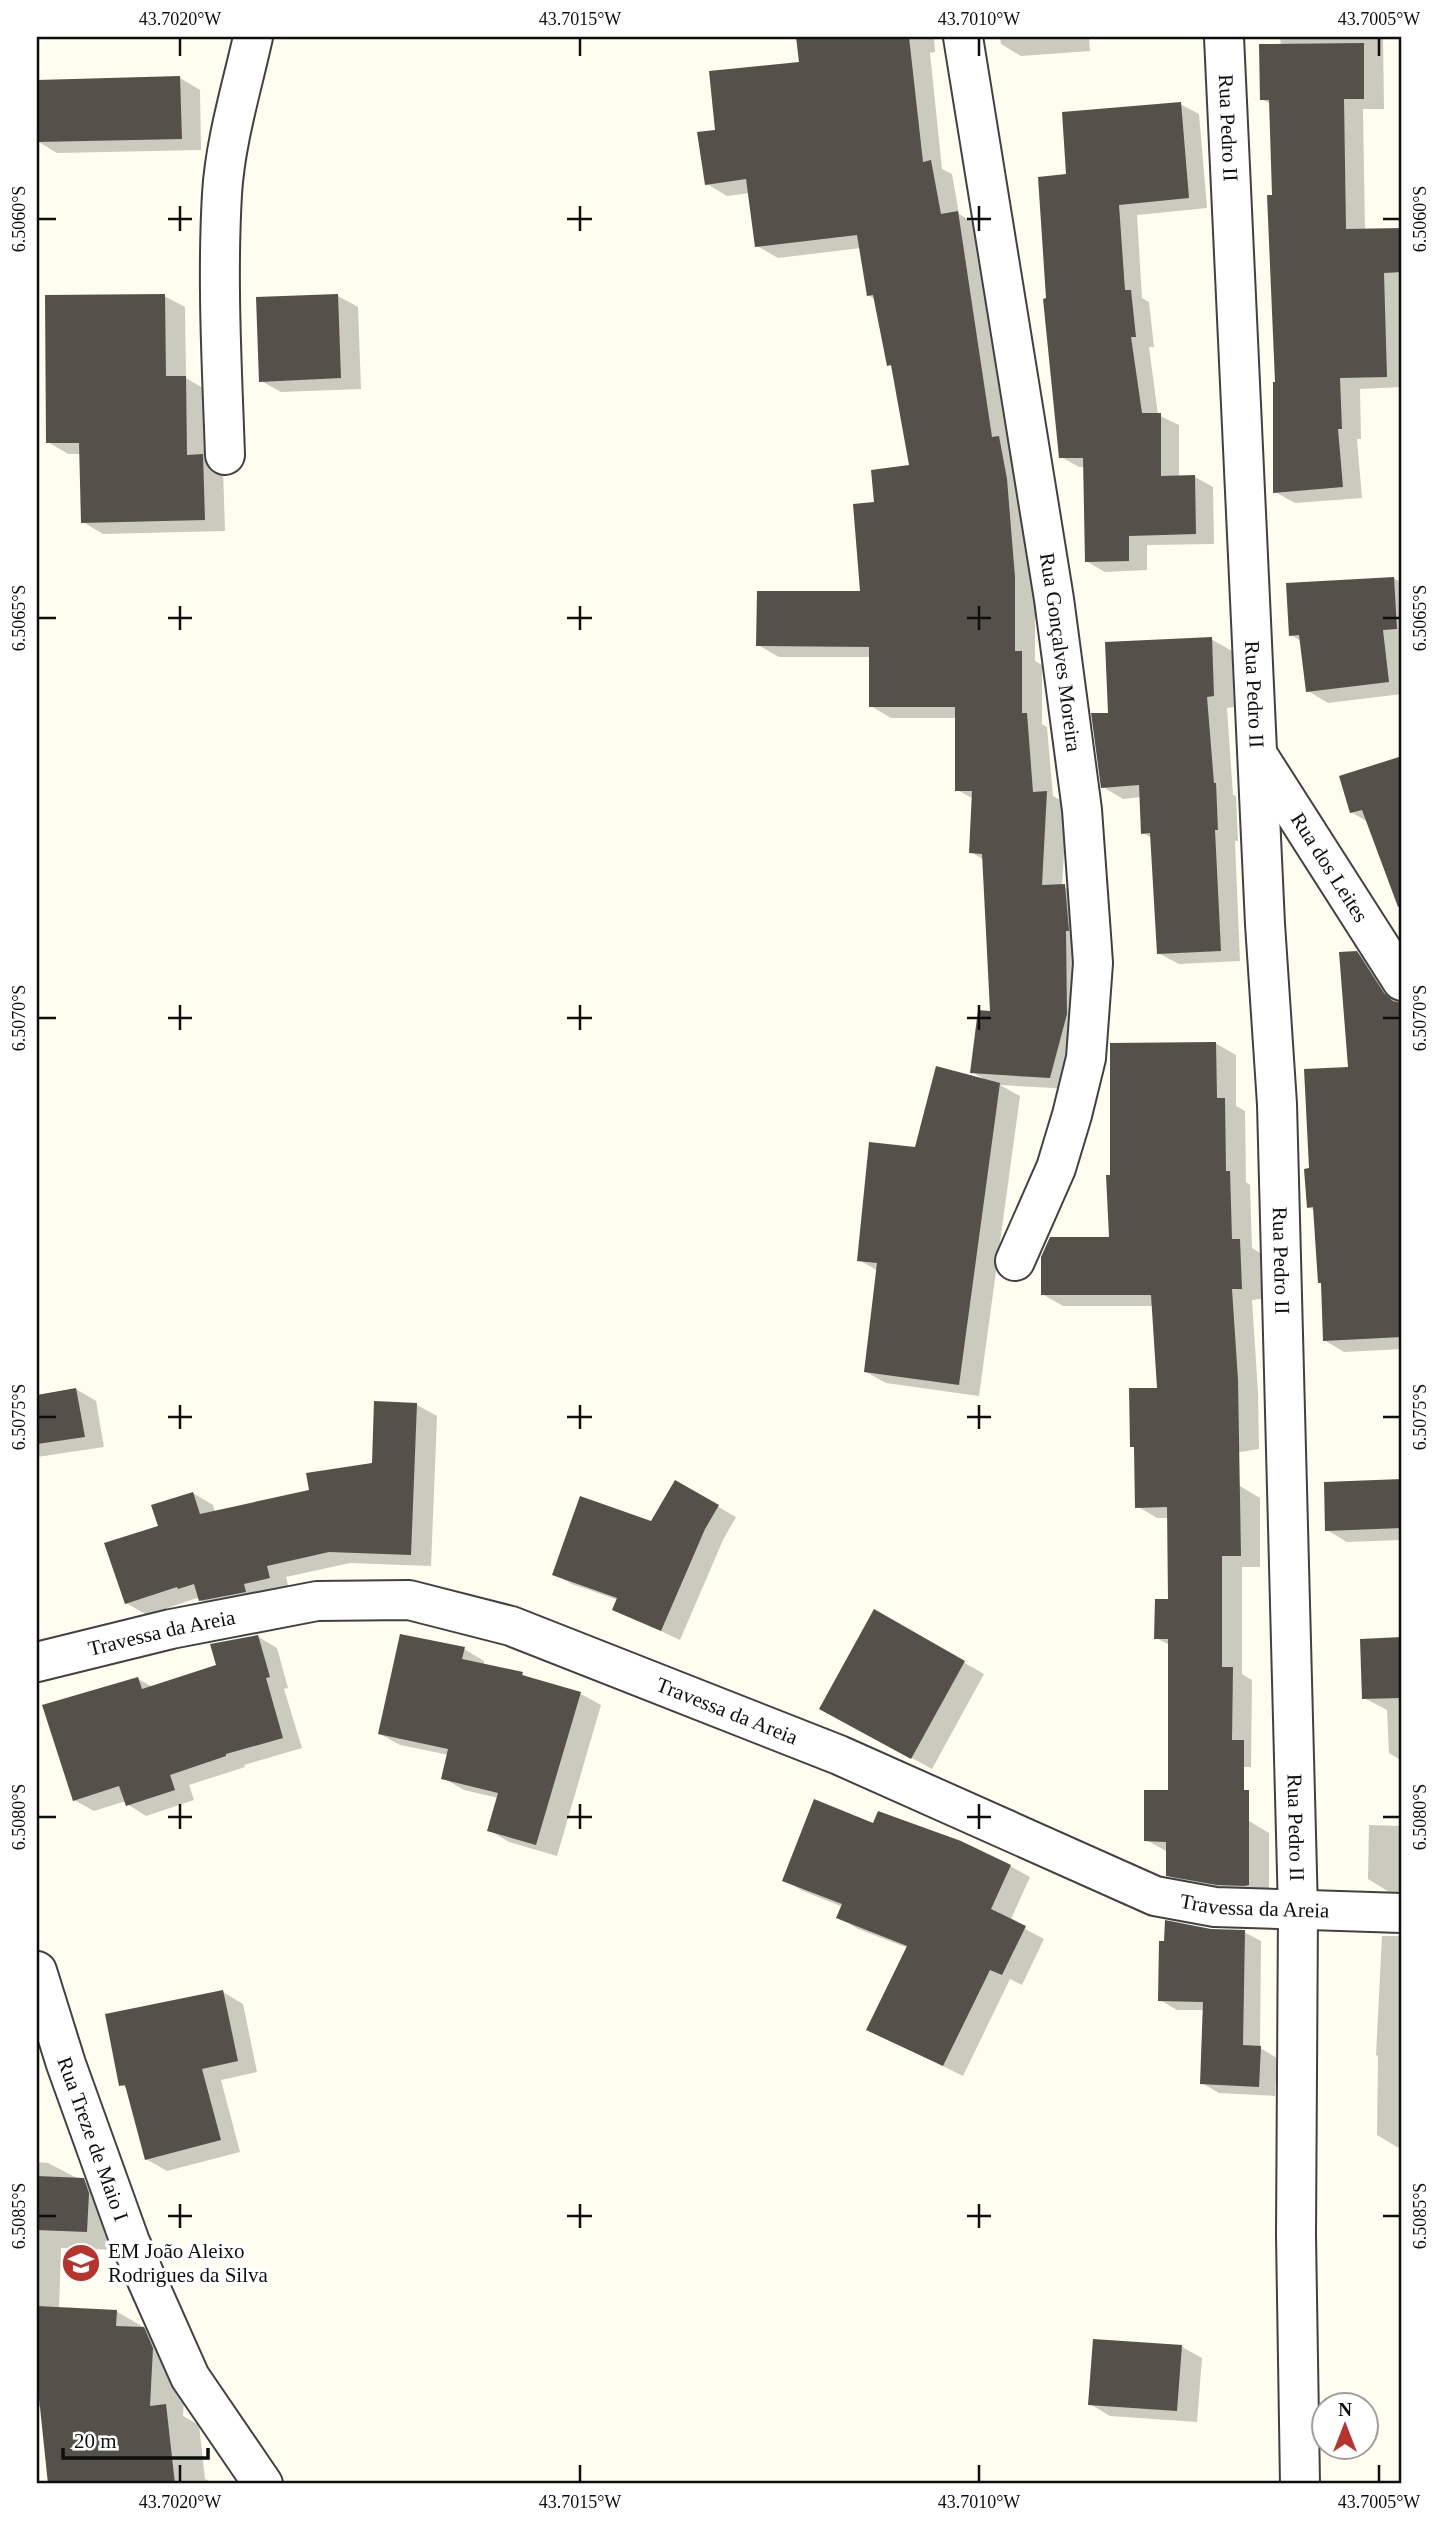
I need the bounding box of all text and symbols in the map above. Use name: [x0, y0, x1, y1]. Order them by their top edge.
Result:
text: 43.7020°W: [139, 9, 221, 29]
text: 43.7015°W: [539, 9, 621, 29]
text: 43.7010°W: [938, 9, 1020, 29]
text: 43.7005°W: [1338, 9, 1420, 29]
street label: Rua Pedro II: [1214, 74, 1243, 182]
text: 6.5060°S: [9, 186, 29, 252]
text: 6.5060°S: [1410, 186, 1430, 252]
street label: Rua Gonçalves Moreira: [1035, 551, 1086, 754]
text: 6.5065°S: [9, 585, 29, 651]
text: 6.5065°S: [1410, 585, 1430, 651]
street label: Rua Pedro II: [1240, 640, 1269, 748]
street label: Rua dos Leites: [1286, 808, 1373, 927]
text: 6.5070°S: [9, 985, 29, 1051]
text: 6.5070°S: [1410, 985, 1430, 1051]
street label: Rua Pedro II: [1268, 1207, 1294, 1315]
text: 6.5075°S: [9, 1384, 29, 1450]
text: 6.5075°S: [1410, 1384, 1430, 1450]
street label: Travessa da Areia: [86, 1605, 238, 1661]
street label: Travessa da Areia: [653, 1672, 802, 1750]
street label: Rua Pedro II: [1282, 1773, 1309, 1881]
text: 6.5080°S: [9, 1784, 29, 1850]
text: 6.5080°S: [1410, 1784, 1430, 1850]
street label: Travessa da Areia: [1178, 1889, 1330, 1923]
street label: Rua Treze de Maio I: [52, 2054, 133, 2224]
text: 6.5085°S: [9, 2183, 29, 2249]
text: 6.5085°S: [1410, 2183, 1430, 2249]
place label: EM João Aleixo Rodrigues da Silva: [108, 2239, 268, 2287]
school or university icon: EM João Aleixo Rodrigues da Silva: [60, 2242, 102, 2284]
north arrow: [1310, 2392, 1380, 2462]
text: N: [1338, 2399, 1352, 2420]
scale bar: [63, 2416, 208, 2460]
text: 20 m: [74, 2429, 117, 2453]
text: 43.7020°W: [139, 2492, 221, 2512]
text: 43.7015°W: [539, 2492, 621, 2512]
text: 43.7010°W: [938, 2492, 1020, 2512]
text: 43.7005°W: [1338, 2492, 1420, 2512]

